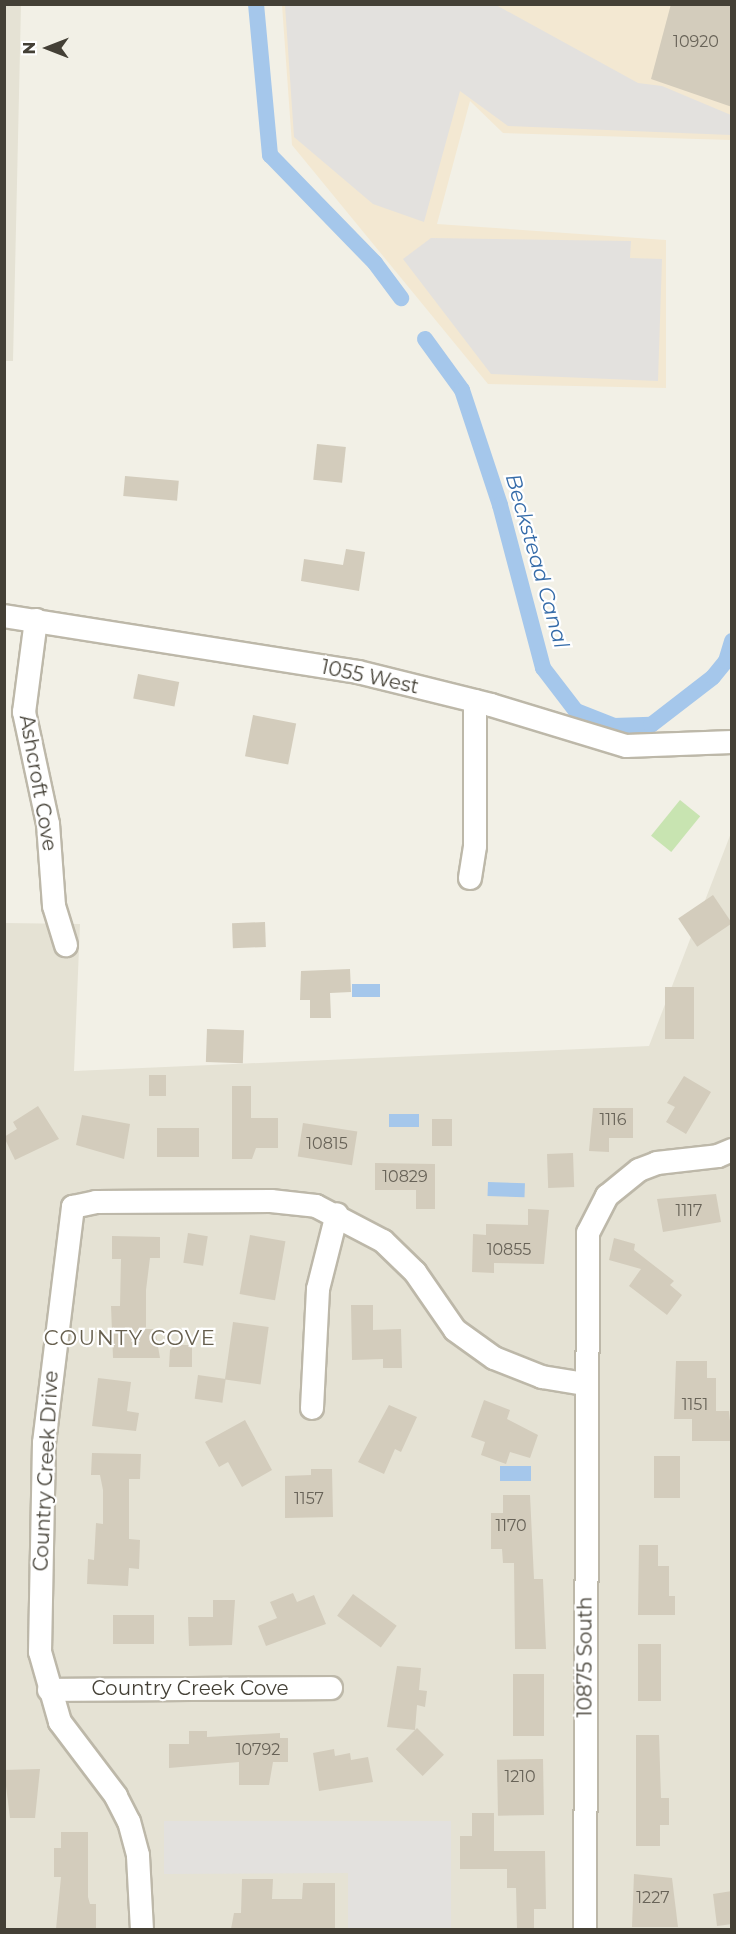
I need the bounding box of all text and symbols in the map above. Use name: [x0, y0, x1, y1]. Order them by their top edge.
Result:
north arrow: [18, 18, 78, 78]
house number: 10920: [673, 32, 719, 52]
text: N: [20, 42, 39, 54]
water label: Beckstead Canal: [500, 471, 574, 651]
street label: 1055 West: [319, 655, 421, 699]
street label: Ashcroft Cove: [14, 713, 62, 853]
house number: 1116: [599, 1110, 627, 1130]
house number: 10815: [306, 1134, 348, 1154]
house number: 10829: [382, 1167, 428, 1187]
house number: 1117: [676, 1201, 702, 1221]
house number: 10855: [487, 1240, 531, 1260]
district label: COUNTY COVE: [44, 1325, 216, 1351]
street label: Country Creek Drive: [29, 1370, 63, 1572]
house number: 1151: [682, 1395, 708, 1415]
house number: 1157: [294, 1489, 324, 1509]
house number: 1170: [495, 1516, 527, 1536]
street label: 10875 South: [573, 1596, 597, 1718]
street label: Country Creek Cove: [91, 1676, 289, 1700]
house number: 10792: [236, 1740, 280, 1760]
house number: 1210: [504, 1767, 536, 1787]
house number: 1227: [636, 1888, 670, 1908]

